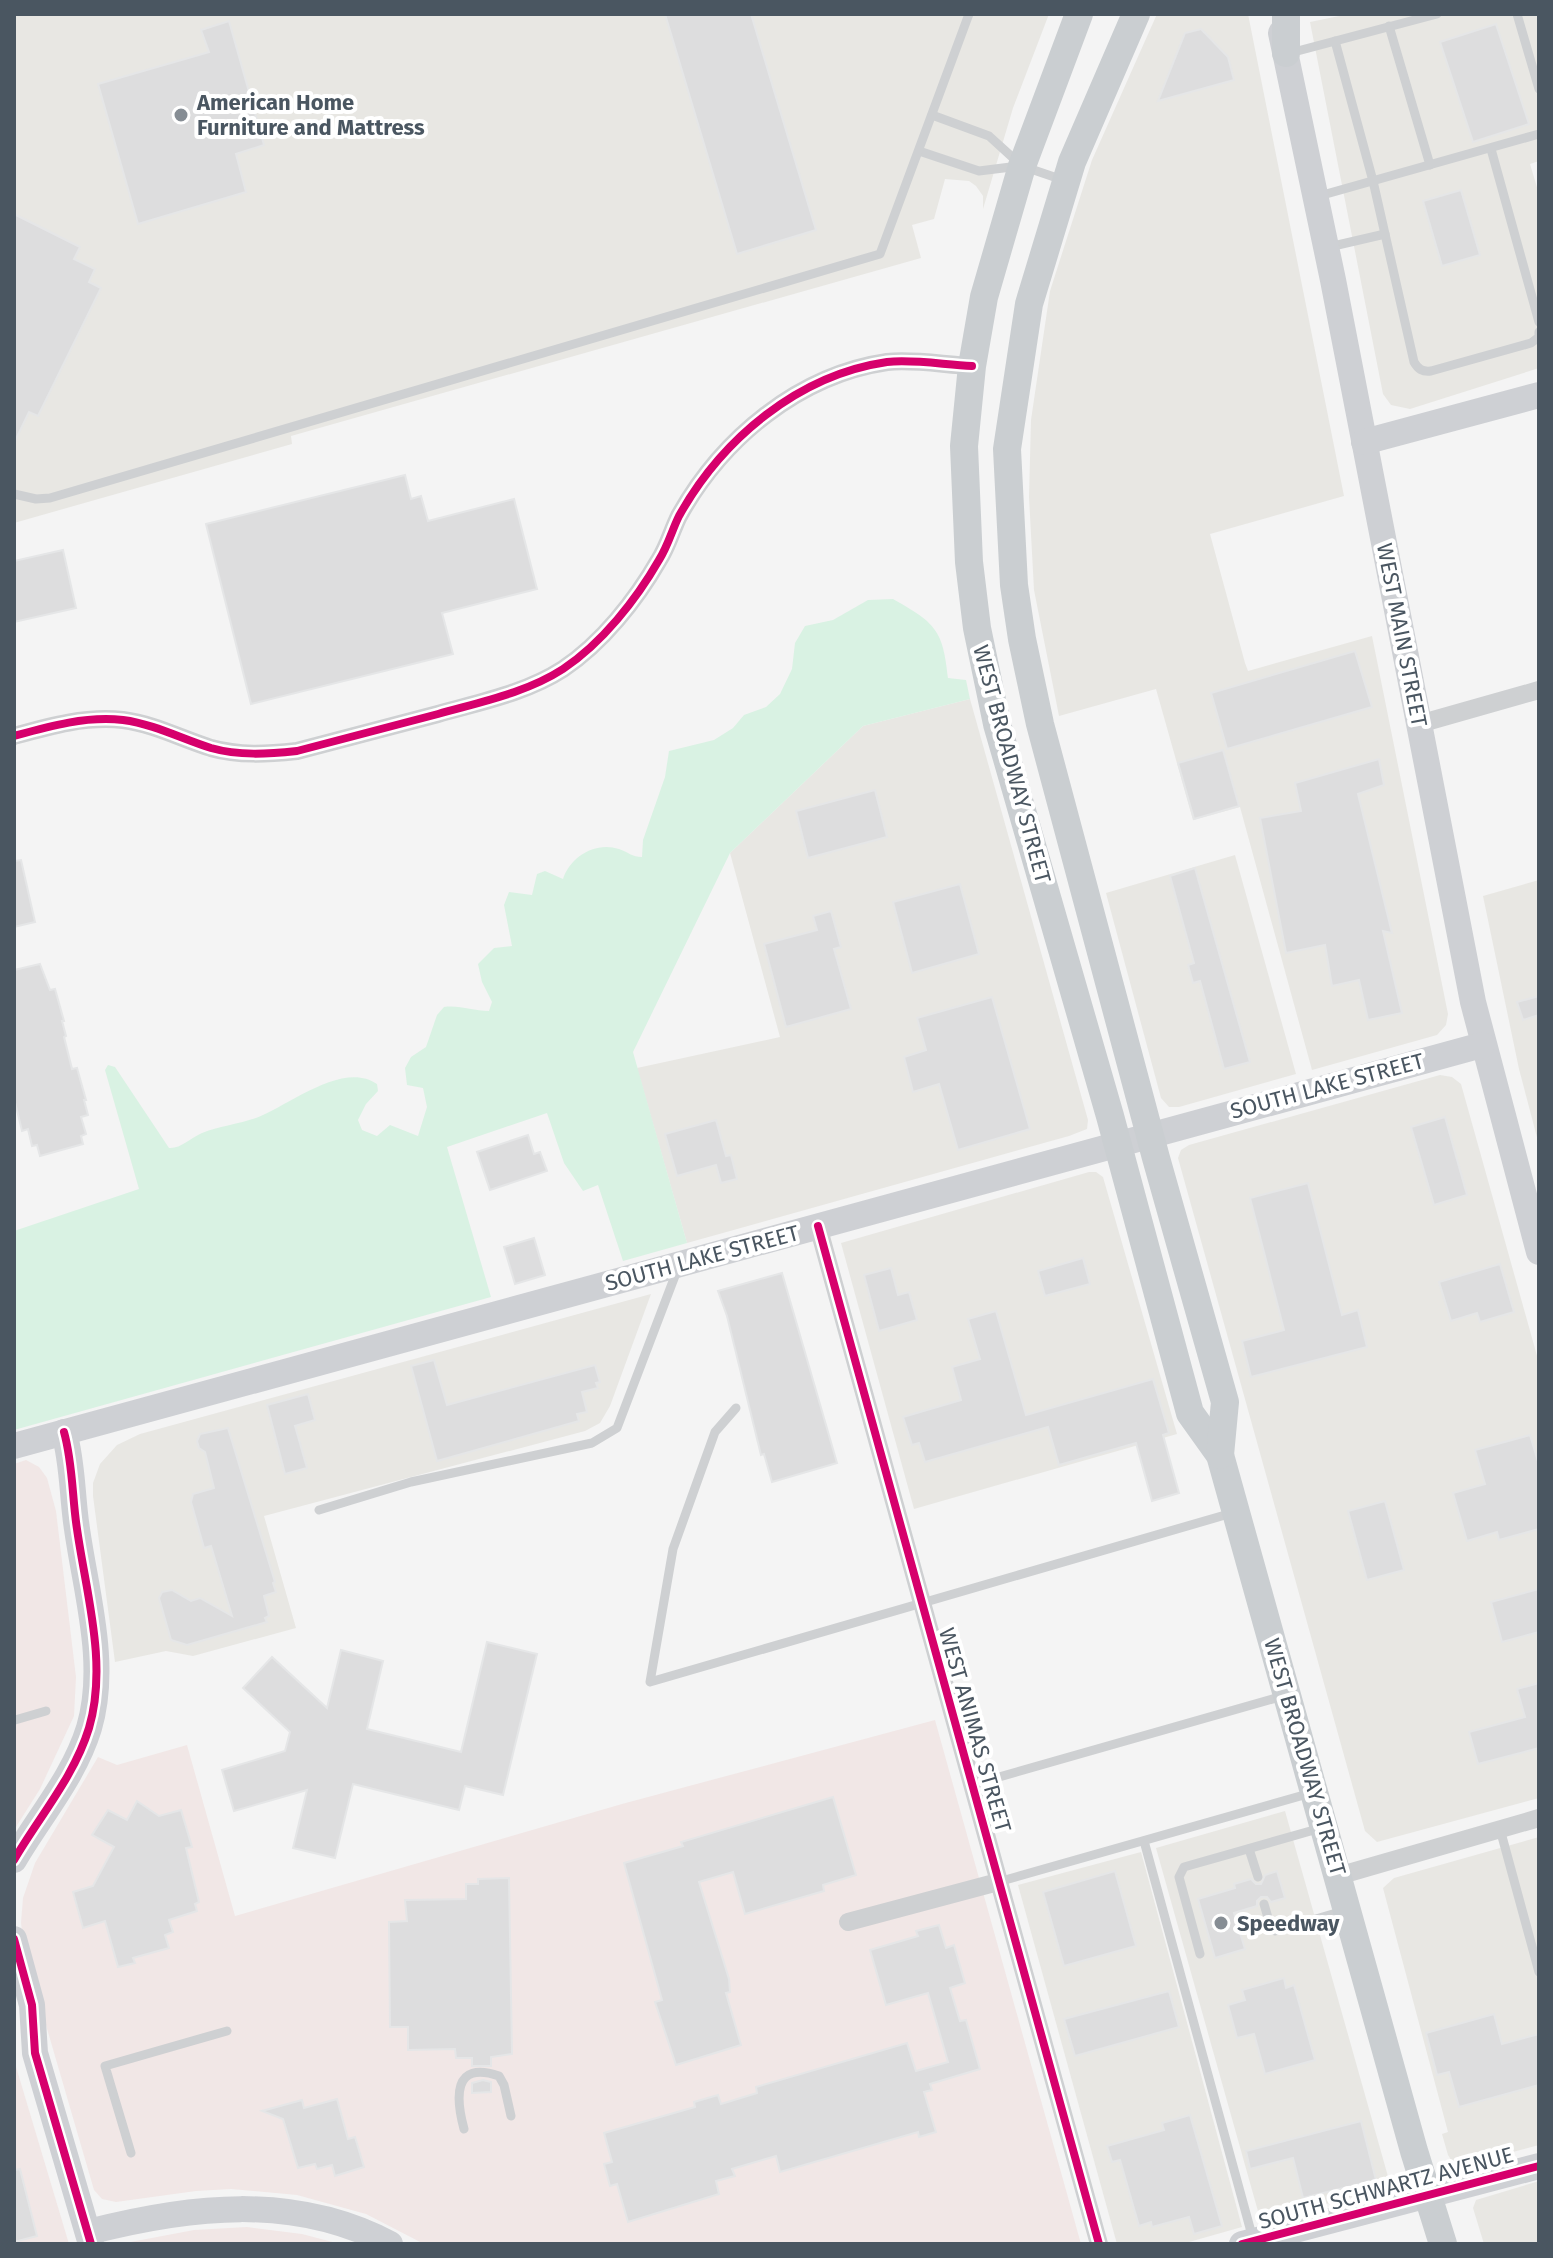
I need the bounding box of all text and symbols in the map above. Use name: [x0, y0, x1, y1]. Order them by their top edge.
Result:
place label: American Home Furniture and Mattress: [196, 89, 425, 141]
marker: American Home Furniture and Mattress: [172, 106, 190, 124]
street label: WEST MAIN STREET: [1371, 541, 1433, 730]
street label: WEST BROADWAY STREET: [967, 642, 1057, 887]
street label: SOUTH LAKE STREET: [1227, 1047, 1427, 1125]
street label: SOUTH LAKE STREET: [602, 1219, 802, 1297]
street label: WEST ANIMAS STREET: [933, 1625, 1017, 1836]
street label: WEST BROADWAY STREET: [1258, 1635, 1352, 1879]
place label: Speedway: [1237, 1910, 1340, 1937]
marker: Speedway: [1212, 1914, 1230, 1932]
street label: SOUTH SCHWARTZ AVENUE: [1256, 2141, 1516, 2235]

